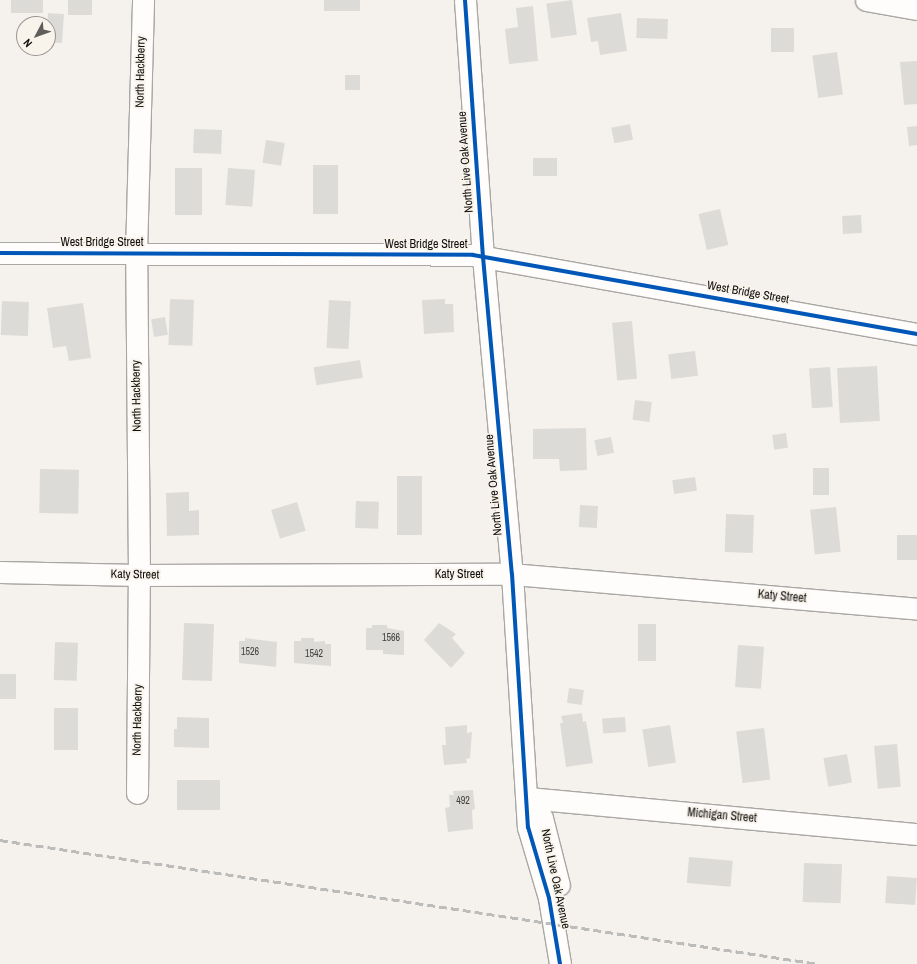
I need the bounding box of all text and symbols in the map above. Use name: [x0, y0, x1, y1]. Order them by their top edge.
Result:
north arrow: [16, 16, 56, 56]
text: N: [20, 36, 35, 50]
street label: North Hackberry: [133, 36, 149, 108]
street label: North Live Oak Avenue: [455, 111, 477, 213]
street label: West Bridge Street: [61, 236, 143, 250]
street label: West Bridge Street: [385, 238, 467, 252]
street label: West Bridge Street: [706, 279, 790, 307]
street label: North Hackberry: [129, 360, 145, 432]
street label: North Live Oak Avenue: [482, 434, 506, 536]
street label: Katy Street: [111, 567, 159, 583]
street label: Katy Street: [435, 568, 483, 582]
street label: Katy Street: [757, 588, 807, 606]
house number: 1566: [382, 632, 400, 644]
house number: 1526: [241, 646, 259, 658]
house number: 1542: [305, 648, 323, 660]
street label: North Hackberry: [130, 684, 146, 756]
house number: 492: [456, 795, 470, 807]
street label: Michigan Street: [687, 806, 757, 826]
street label: North Live Oak Avenue: [537, 828, 573, 930]

